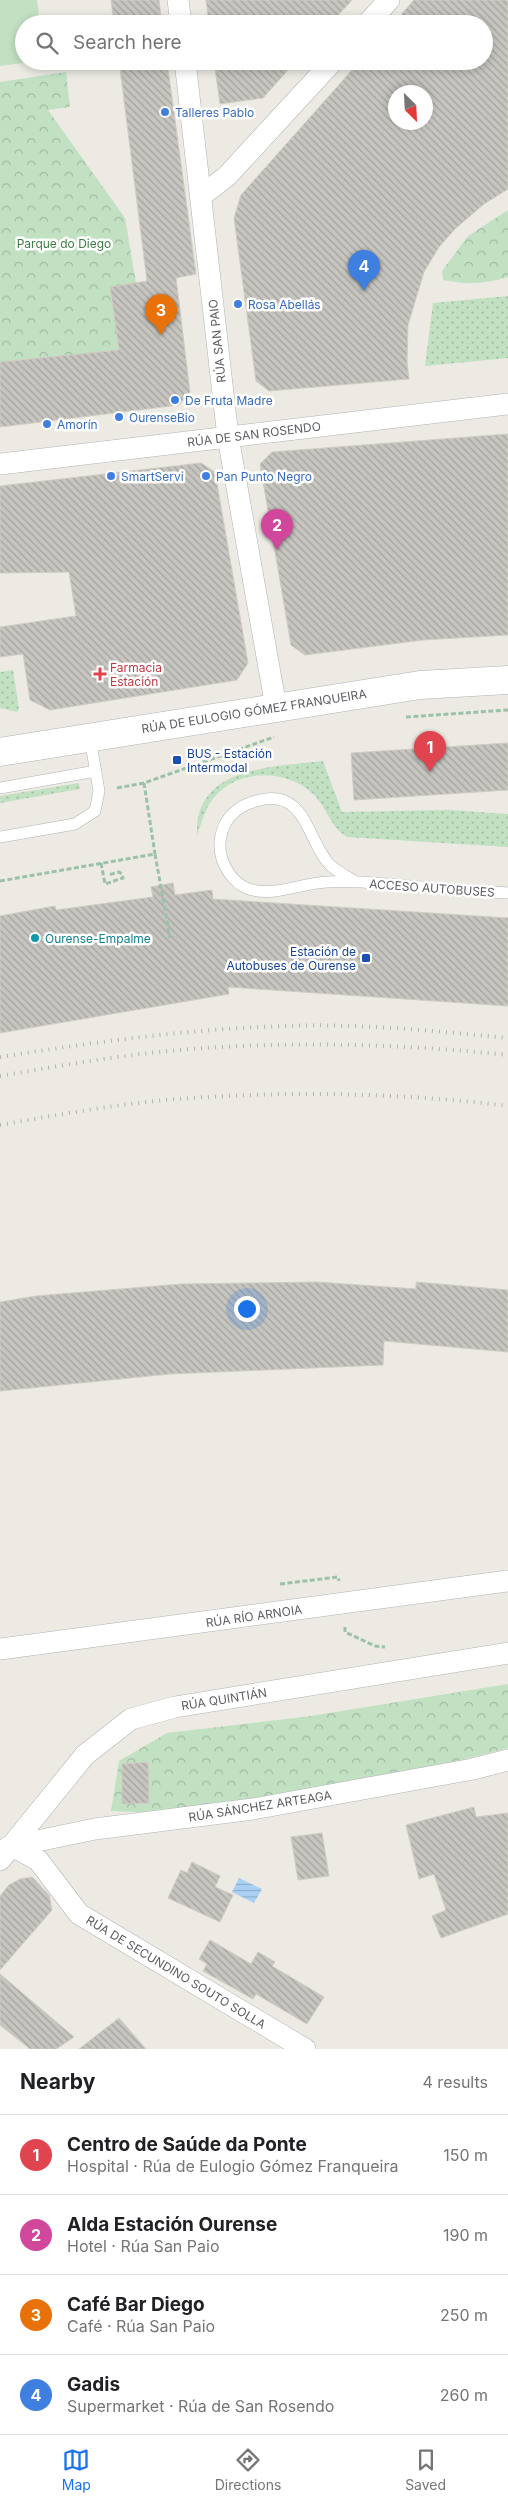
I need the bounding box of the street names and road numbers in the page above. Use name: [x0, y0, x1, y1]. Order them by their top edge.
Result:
street label: RÚA SAN PAIO: [205, 298, 229, 384]
street label: RÚA DE SAN ROSENDO: [186, 418, 322, 450]
street label: RÚA DE EULOGIO GÓMEZ FRANQUEIRA: [140, 686, 368, 736]
street label: ACCESO AUTOBUSES: [369, 876, 496, 900]
street label: RÚA RÍO ARNOIA: [205, 1602, 303, 1630]
street label: RÚA QUINTIÁN: [180, 1685, 268, 1713]
street label: RÚA SÁNCHEZ ARTEAGA: [187, 1787, 333, 1825]
street label: RÚA DE SECUNDINO SOUTO SOLLA: [83, 1912, 269, 2032]

